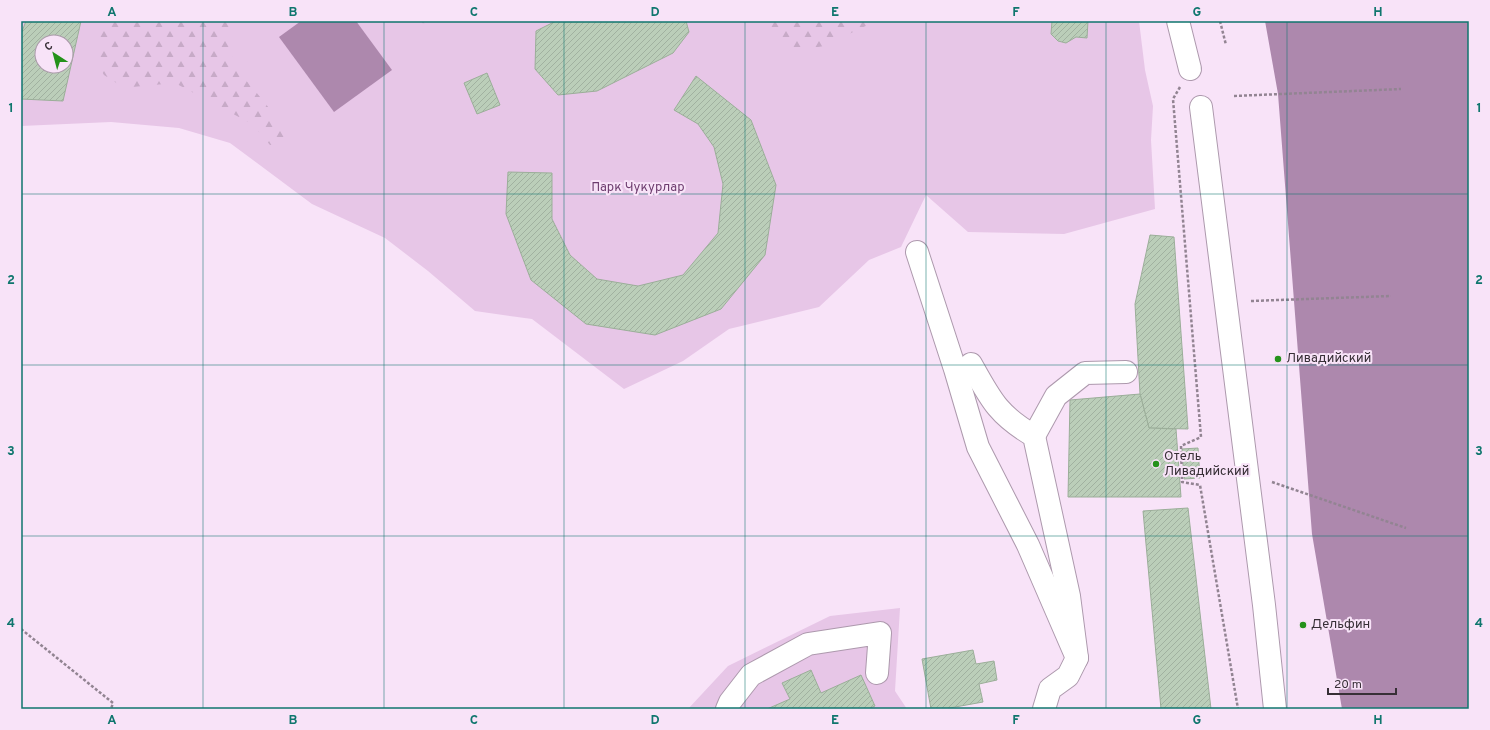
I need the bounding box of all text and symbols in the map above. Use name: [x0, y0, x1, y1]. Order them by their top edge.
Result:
text: A: [107, 5, 117, 21]
text: B: [289, 5, 298, 21]
text: C: [470, 5, 478, 21]
text: D: [650, 5, 660, 21]
text: E: [831, 5, 839, 21]
text: F: [1012, 5, 1020, 21]
text: G: [1193, 5, 1202, 21]
text: H: [1373, 5, 1383, 21]
north arrow: [34, 34, 74, 74]
text: С: [42, 39, 56, 54]
text: 1: [8, 101, 14, 117]
text: 1: [1476, 101, 1482, 117]
park label: Парк Чукурлар: [591, 180, 685, 196]
text: 2: [7, 273, 15, 289]
text: 2: [1475, 273, 1483, 289]
place label: Ливадийский: [1286, 351, 1371, 367]
marker: Ливадийский: [1273, 354, 1283, 364]
text: 3: [7, 444, 15, 460]
text: 3: [1475, 444, 1483, 460]
place label: Отель Ливадийский: [1164, 449, 1249, 480]
marker: Отель Ливадийский: [1151, 459, 1161, 469]
text: 4: [7, 616, 15, 632]
text: 4: [1475, 616, 1483, 632]
place label: Дельфин: [1311, 617, 1370, 633]
marker: Дельфин: [1298, 620, 1308, 630]
scale bar: [1328, 670, 1396, 696]
text: 20 m: [1334, 677, 1362, 693]
text: A: [107, 713, 117, 729]
text: B: [289, 713, 298, 729]
text: C: [470, 713, 478, 729]
text: D: [650, 713, 660, 729]
text: E: [831, 713, 839, 729]
text: F: [1012, 713, 1020, 729]
text: G: [1193, 713, 1202, 729]
text: H: [1373, 713, 1383, 729]

